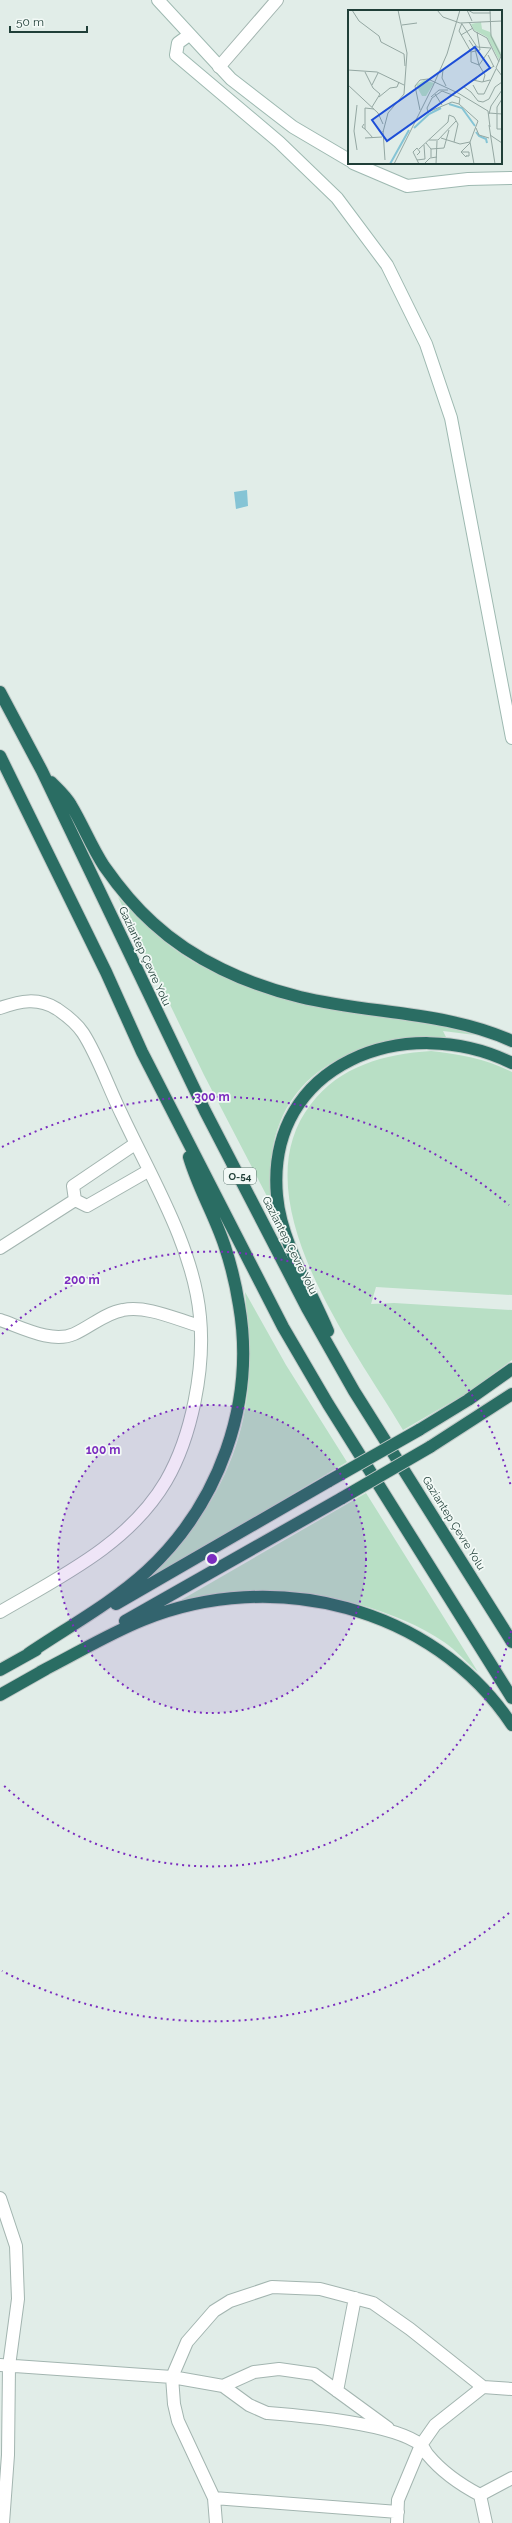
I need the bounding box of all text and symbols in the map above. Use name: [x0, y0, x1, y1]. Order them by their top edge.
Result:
scale bar: [10, 8, 87, 34]
inset map: [348, 10, 502, 164]
text: 50 m: [16, 15, 44, 29]
street label: Gaziantep Çevre Yolu: [116, 904, 173, 1008]
text: 300 m: [194, 1090, 230, 1104]
road number: O-54: [224, 1168, 256, 1184]
street label: Gaziantep Çevre Yolu: [259, 1194, 320, 1296]
text: 200 m: [64, 1273, 100, 1287]
text: 100 m: [86, 1443, 120, 1457]
street label: Gaziantep Çevre Yolu: [419, 1474, 488, 1573]
centre of rings: [205, 1552, 219, 1566]

